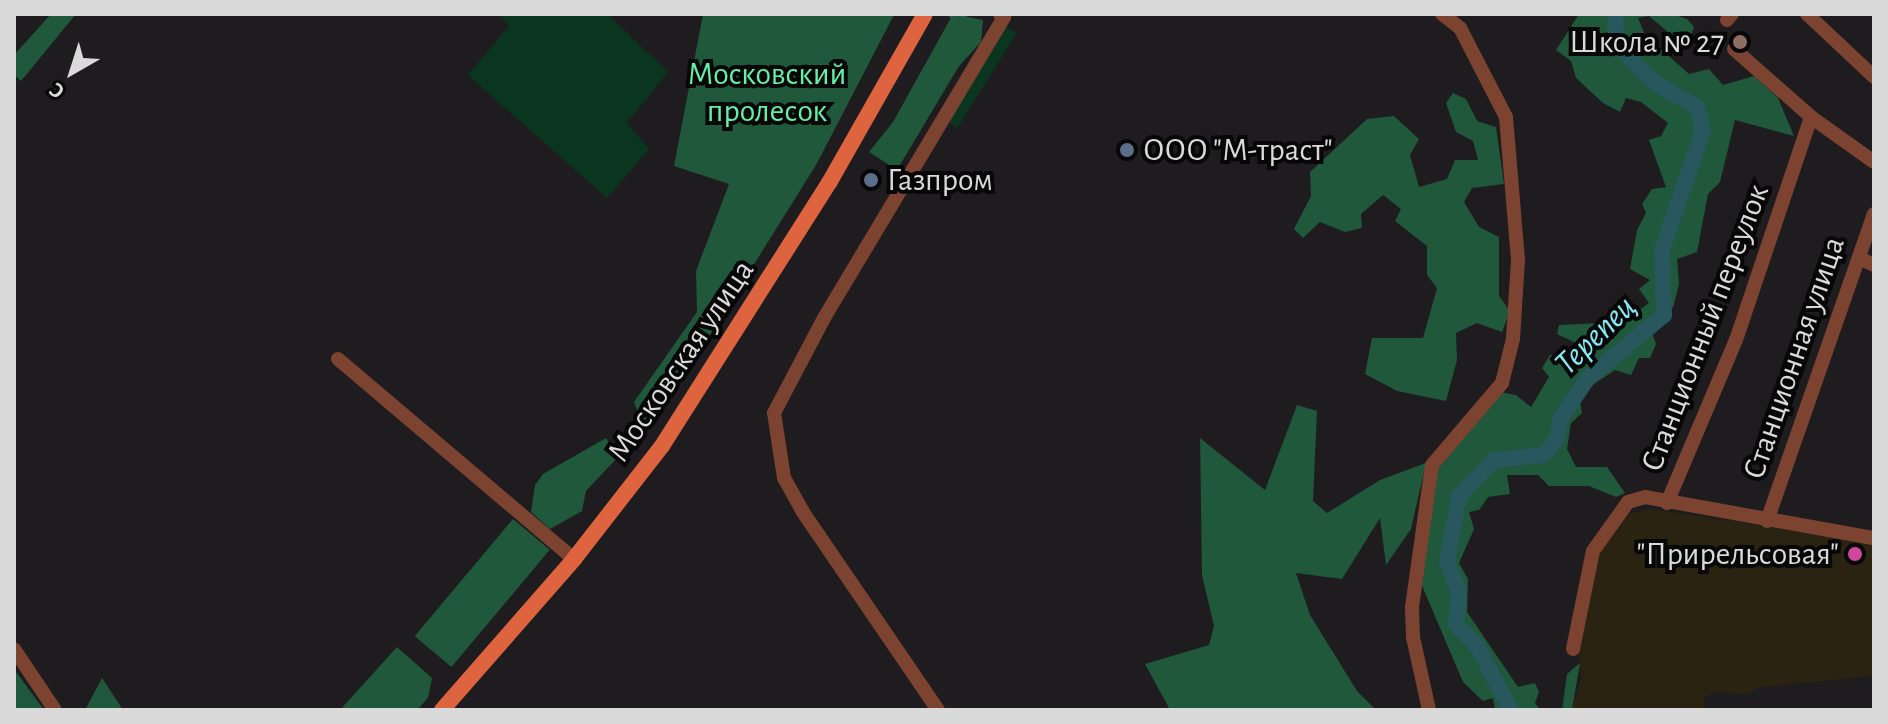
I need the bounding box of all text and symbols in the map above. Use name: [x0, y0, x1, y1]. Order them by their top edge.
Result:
place label: Школа № 27: [1569, 23, 1724, 61]
north arrow: [32, 32, 112, 112]
marker: Школа № 27: [1731, 33, 1749, 51]
park label: Московский пролесок: [688, 56, 846, 131]
text: С: [45, 78, 69, 103]
place label: ООО "М-траст": [1143, 131, 1333, 169]
marker: ООО "М-траст": [1118, 141, 1136, 159]
place label: Газпром: [887, 161, 993, 199]
marker: Газпром: [862, 171, 880, 189]
street label: Станционный переулок: [1633, 179, 1777, 477]
street label: Станционная улица: [1735, 232, 1853, 484]
street label: Московская улица: [599, 253, 763, 469]
water label: Терепец: [1547, 287, 1645, 385]
place label: "Прирельсовая": [1636, 535, 1839, 573]
marker: "Прирельсовая": [1846, 545, 1864, 563]

